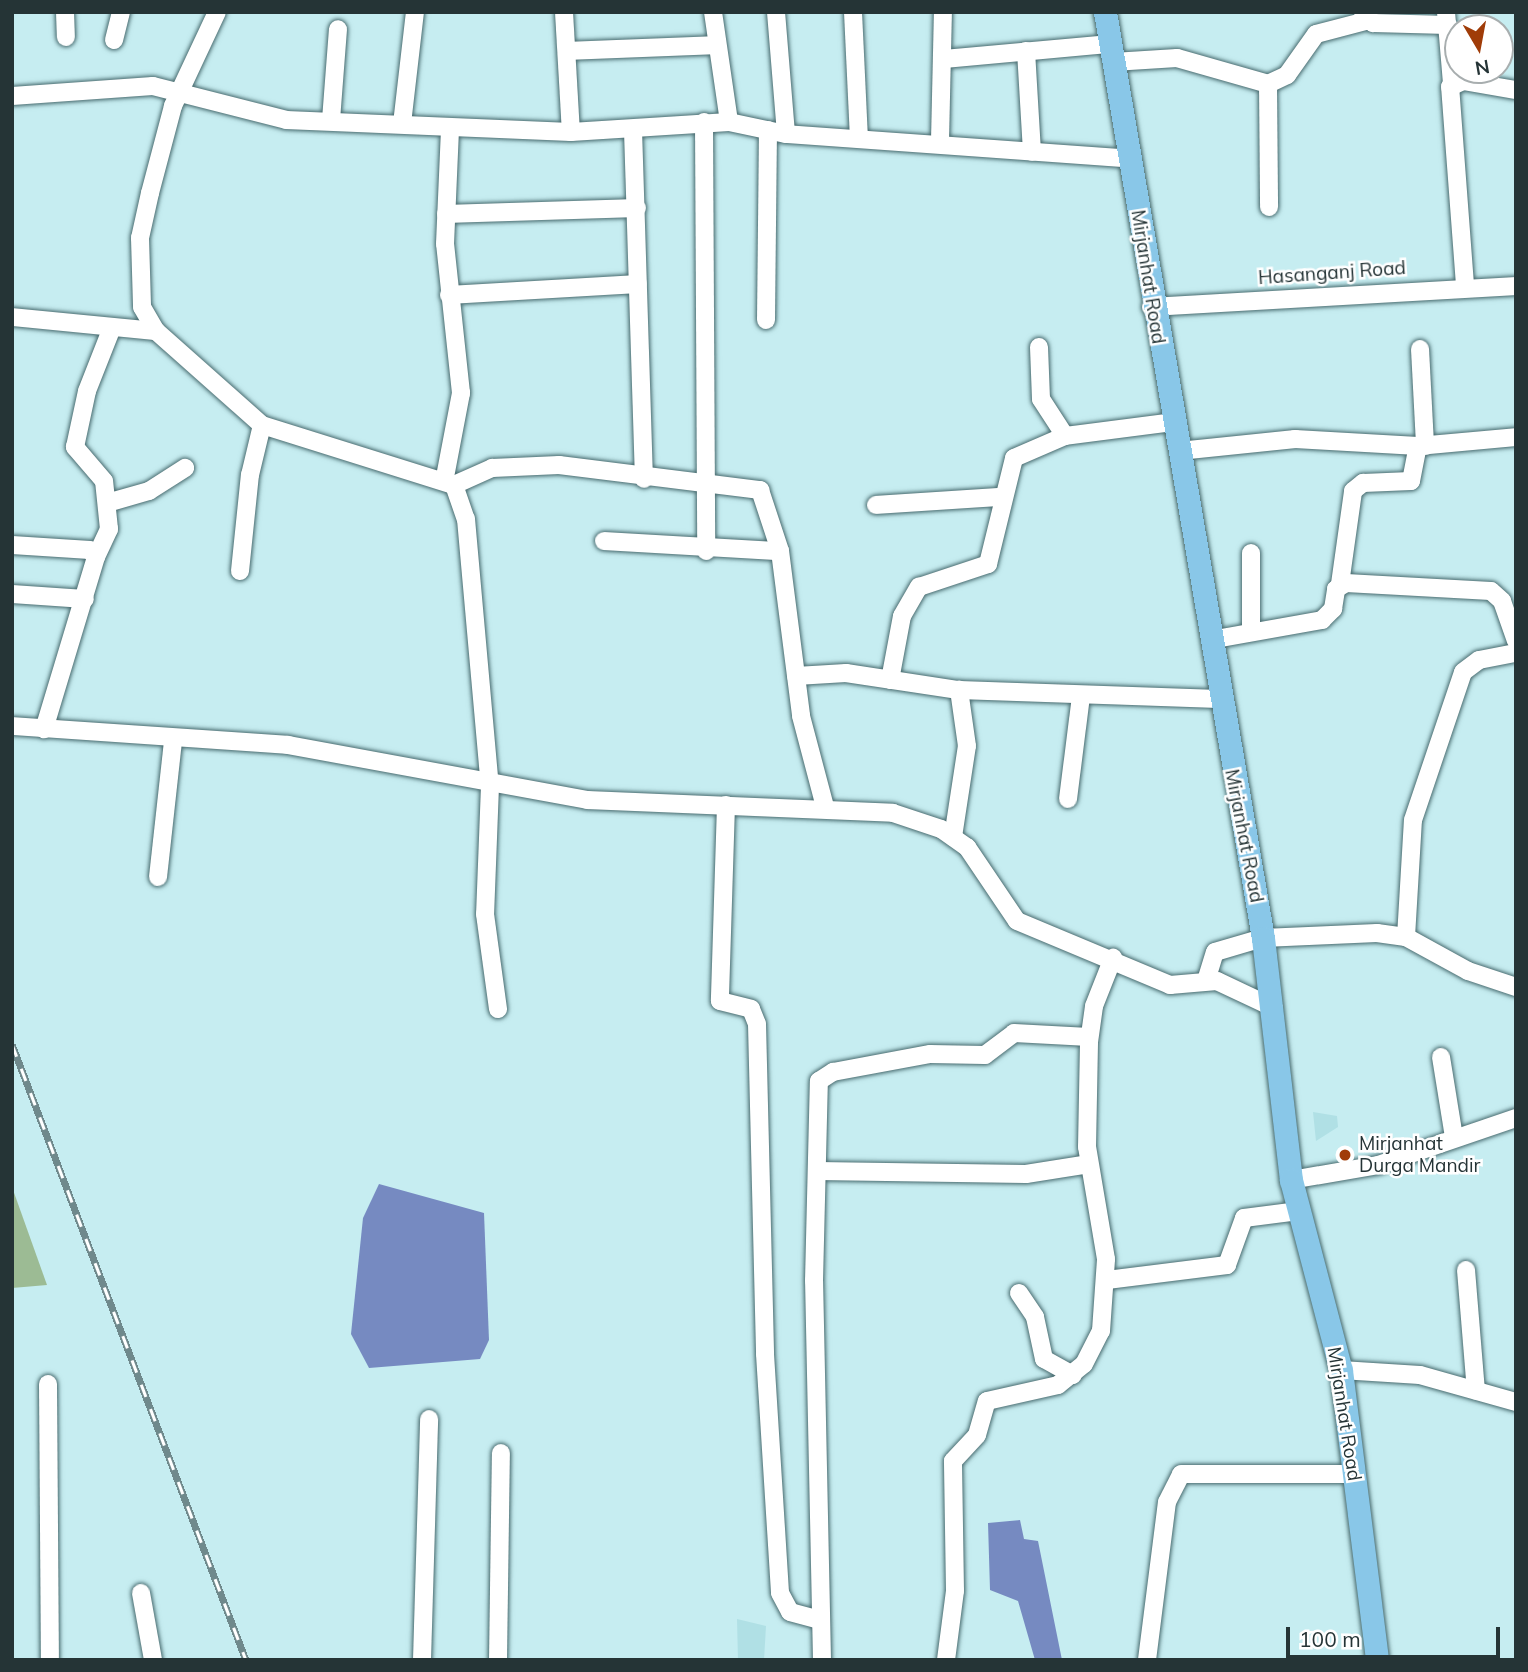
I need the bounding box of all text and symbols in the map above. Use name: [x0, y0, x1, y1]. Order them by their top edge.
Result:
north arrow: [1444, 14, 1514, 84]
text: N: [1473, 55, 1491, 81]
street label: Mirjanhat Road: [1126, 208, 1170, 346]
street label: Hasanganj Road: [1257, 256, 1407, 290]
street label: Mirjanhat Road: [1220, 767, 1268, 905]
place label: Mirjanhat Durga Mandir: [1359, 1133, 1480, 1177]
marker: Mirjanhat Durga Mandir: [1337, 1147, 1353, 1163]
street label: Mirjanhat Road: [1322, 1345, 1366, 1483]
scale bar: [1290, 1612, 1504, 1656]
text: 100 m: [1299, 1626, 1361, 1652]

